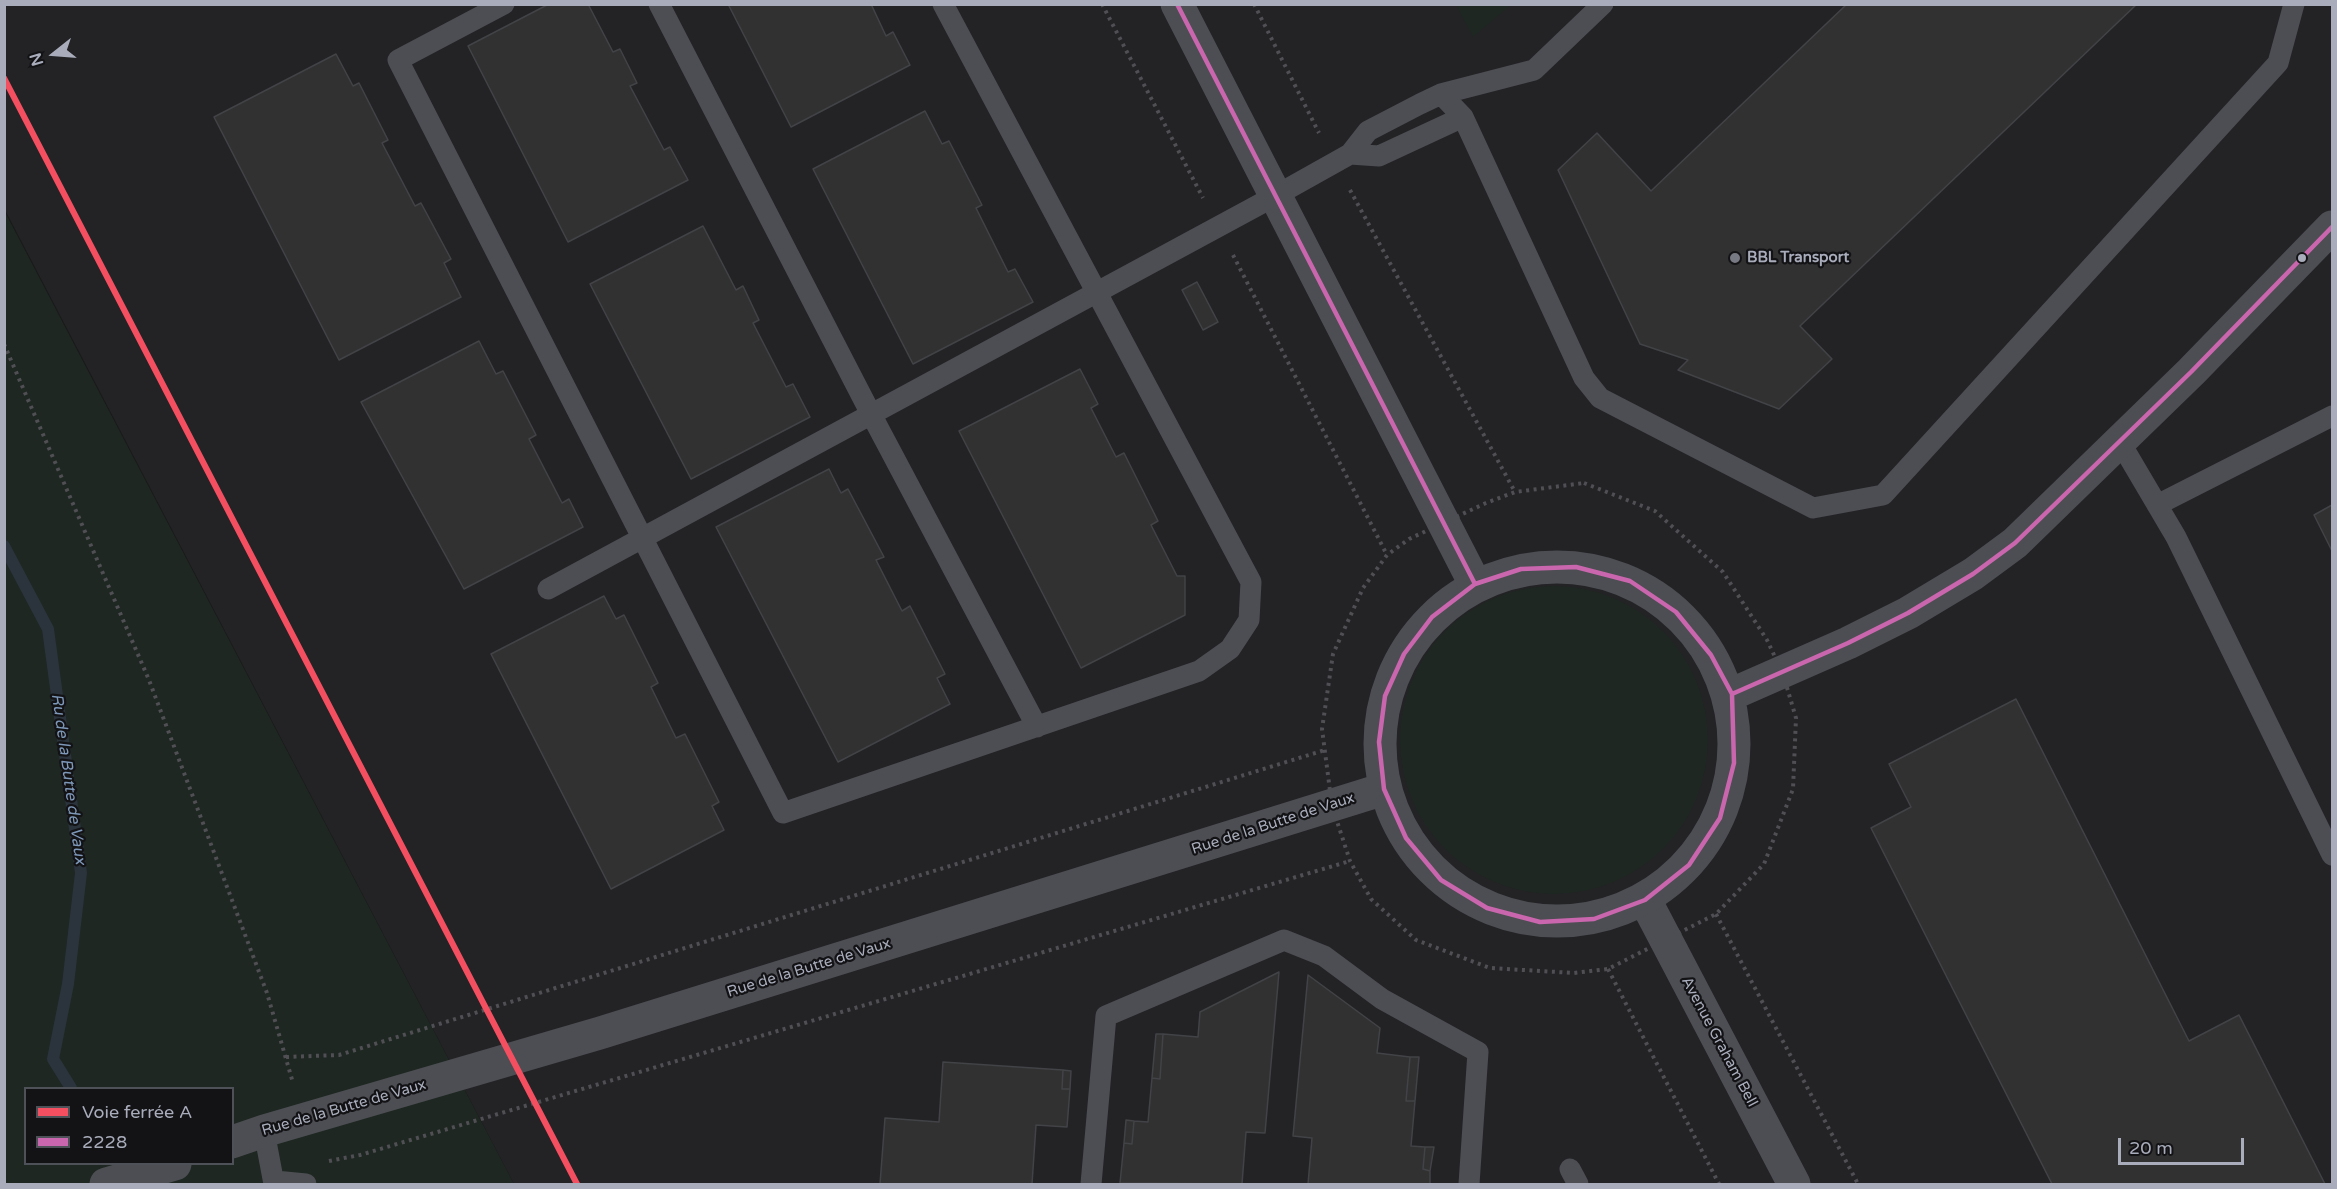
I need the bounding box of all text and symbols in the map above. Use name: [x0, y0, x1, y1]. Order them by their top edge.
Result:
north arrow: [24, 24, 84, 84]
text: N: [25, 50, 48, 68]
place label: BBL Transport: [1747, 249, 1849, 267]
marker: BBL Transport: [1728, 251, 1742, 265]
unlabelled marker: [2296, 252, 2308, 264]
water label: Ru de la Butte de Vaux: [46, 692, 90, 866]
street label: Rue de la Butte de Vaux: [1189, 789, 1357, 859]
street label: Rue de la Butte de Vaux: [725, 935, 893, 1001]
street label: Avenue Graham Bell: [1677, 974, 1761, 1110]
street label: Rue de la Butte de Vaux: [260, 1076, 428, 1140]
legend: [24, 1087, 234, 1165]
text: Voie ferrée A: [82, 1101, 192, 1123]
scale bar: [2121, 1126, 2247, 1164]
text: 2228: [82, 1131, 127, 1153]
text: 20 m: [2129, 1137, 2173, 1159]

